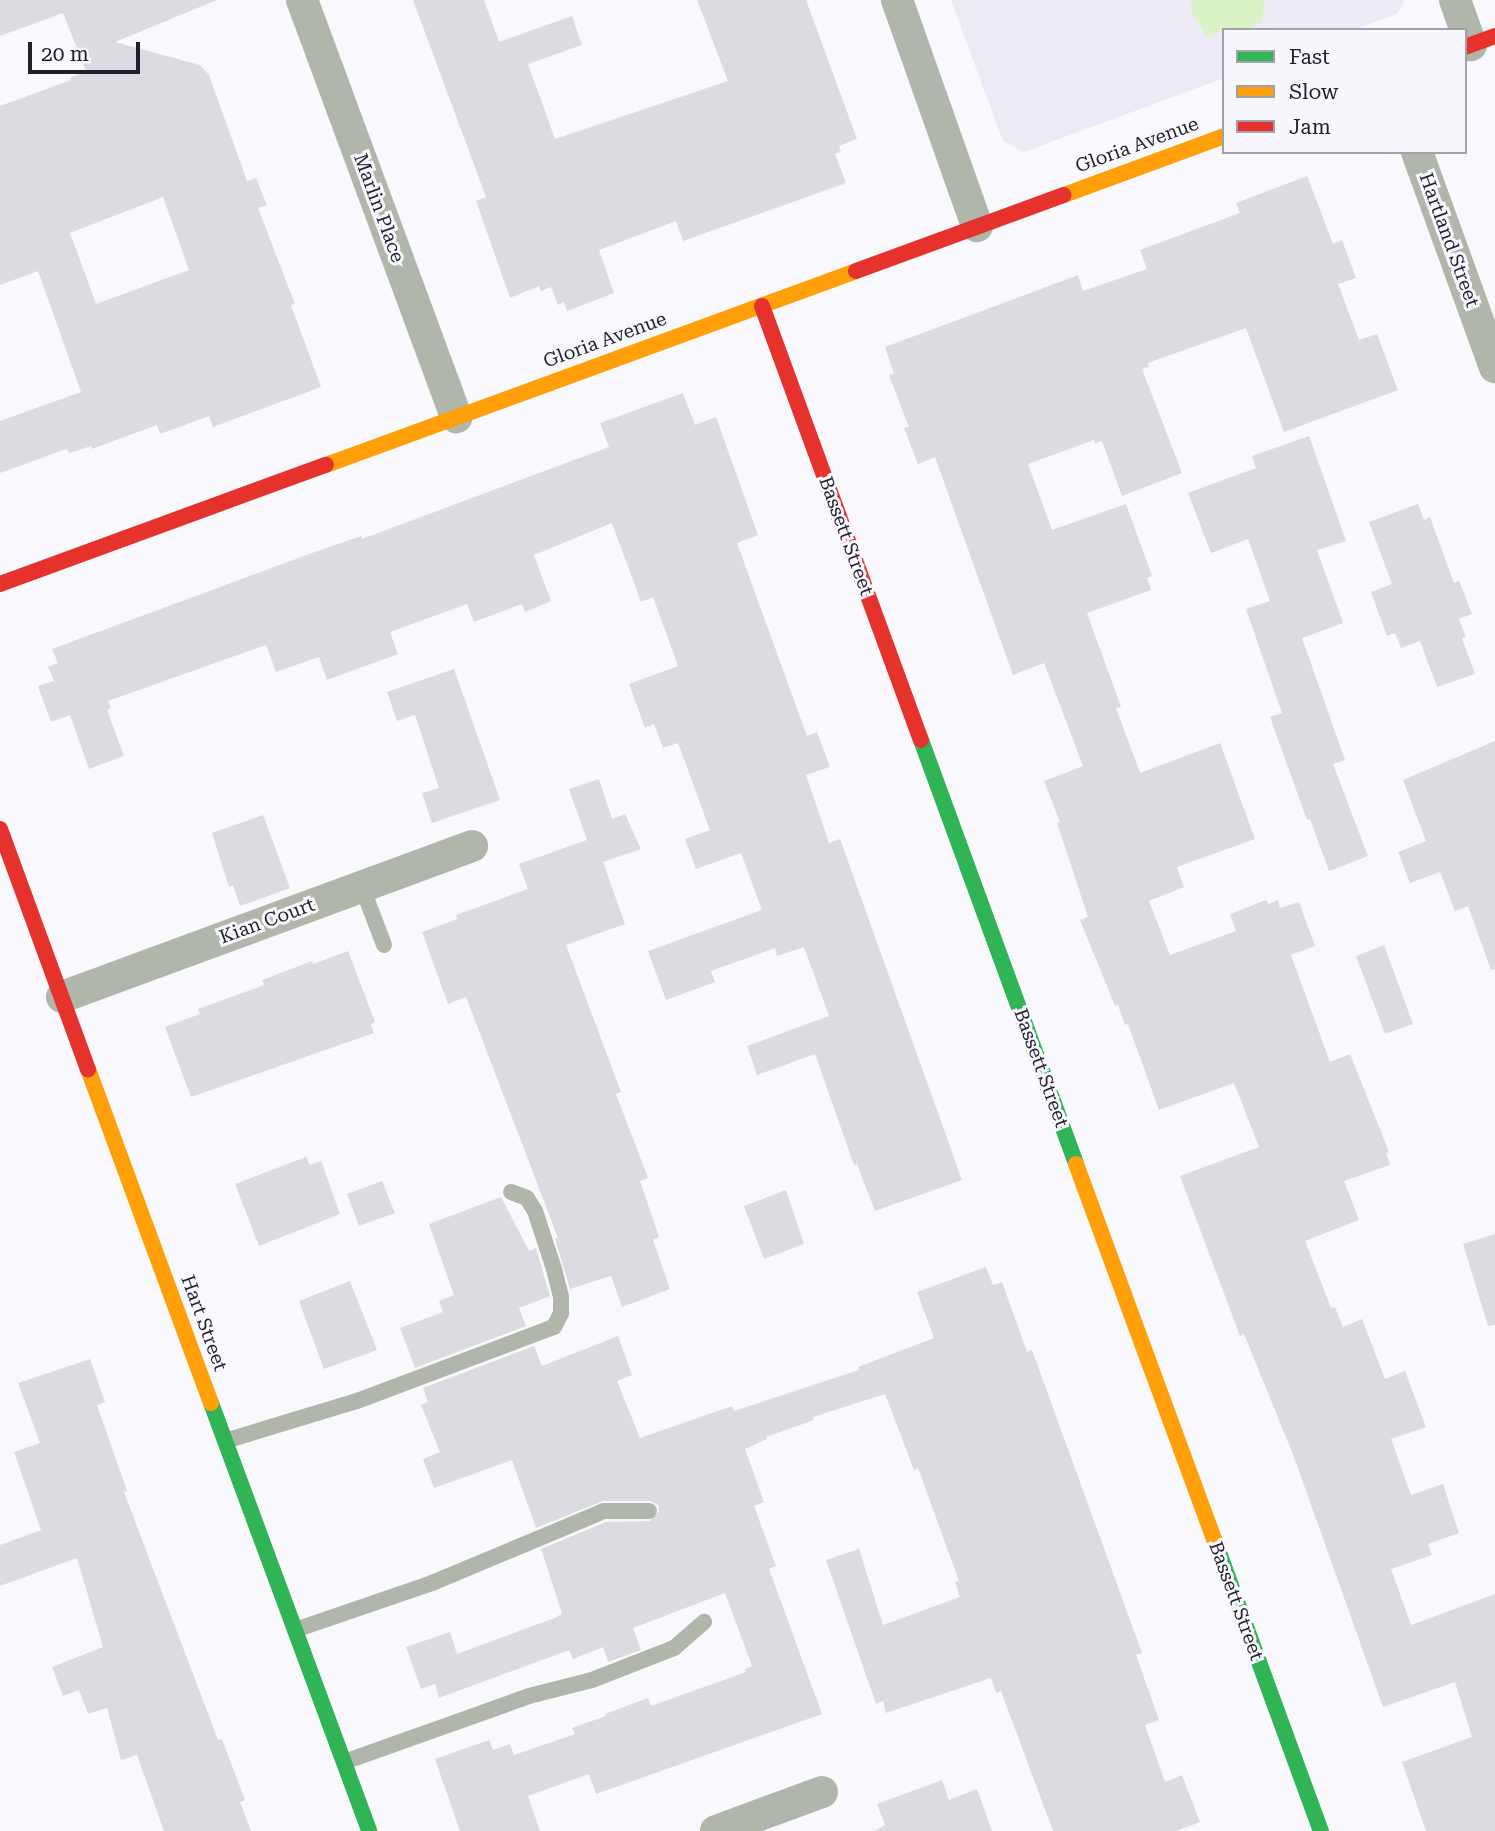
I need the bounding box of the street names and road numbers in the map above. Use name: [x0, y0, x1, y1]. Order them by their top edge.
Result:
street label: Gloria Avenue: [1072, 112, 1202, 178]
street label: Marlin Place: [349, 150, 409, 266]
street label: Hartland Street: [1414, 170, 1484, 310]
street label: Gloria Avenue: [540, 307, 670, 373]
street label: Bassett Street: [814, 473, 878, 599]
street label: Kian Court: [216, 893, 318, 949]
street label: Bassett Street: [1009, 1005, 1073, 1131]
street label: Hart Street: [176, 1272, 232, 1374]
street label: Bassett Street: [1204, 1538, 1268, 1664]

